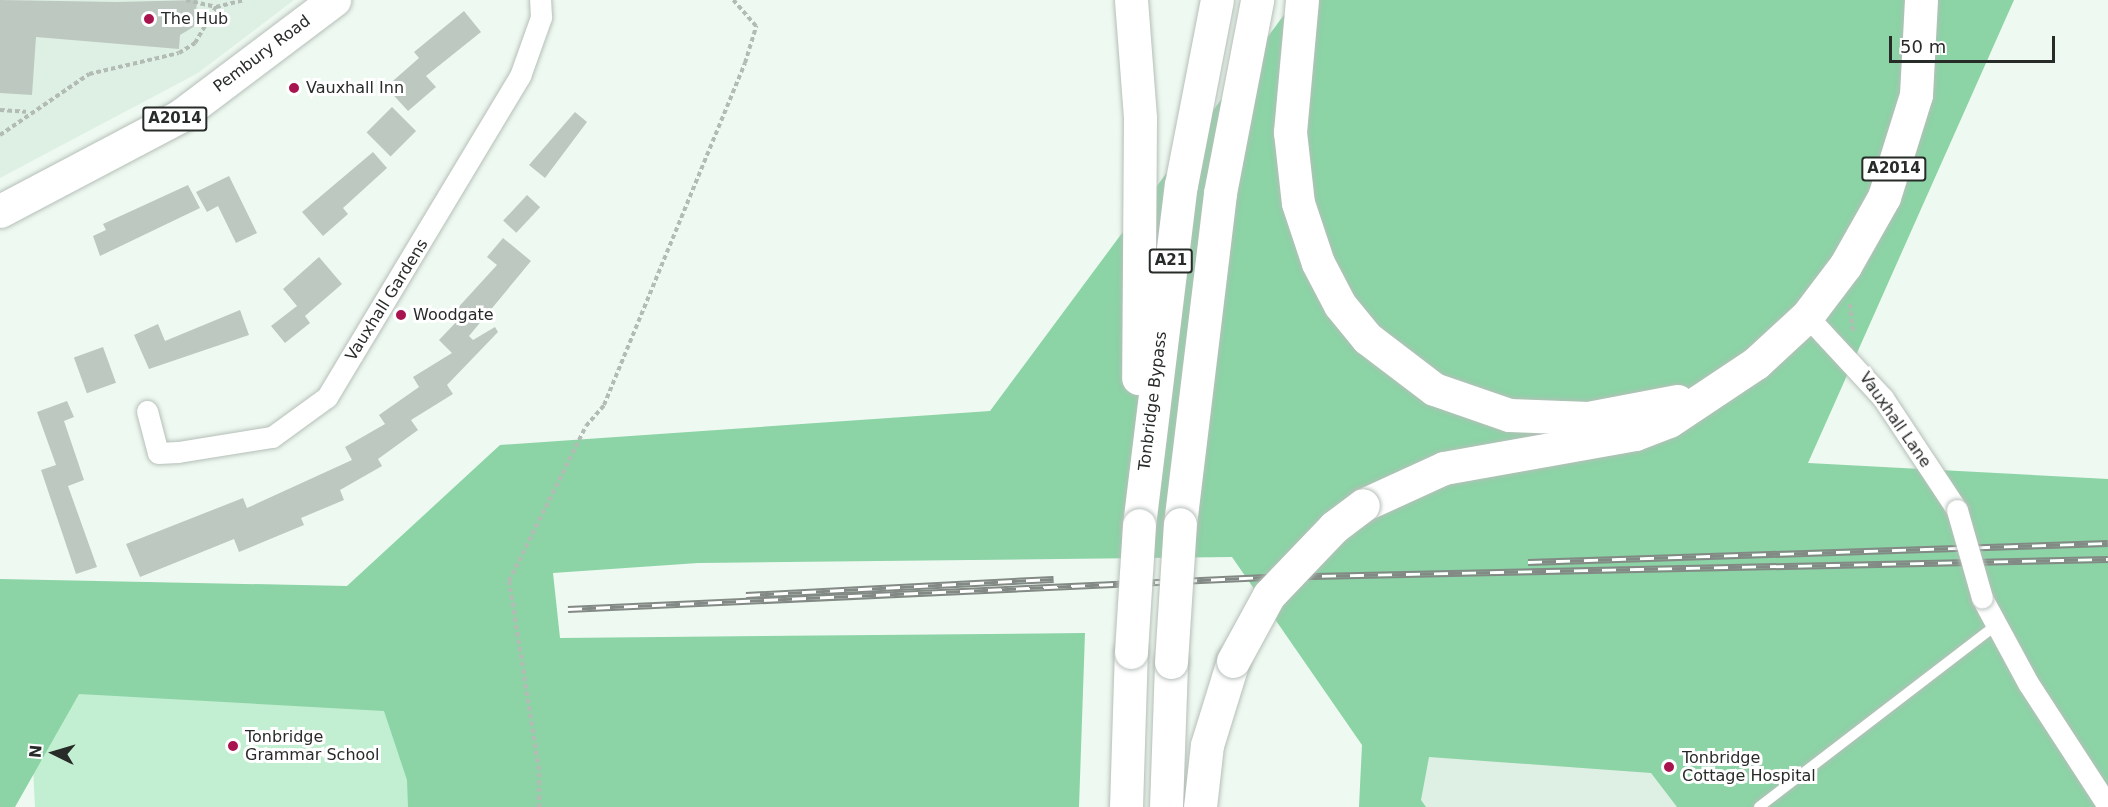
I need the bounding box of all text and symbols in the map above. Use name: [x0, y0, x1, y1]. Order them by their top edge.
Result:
place label: The Hub: [161, 9, 228, 29]
street label: Pembury Road: [210, 11, 314, 97]
marker: The Hub: [142, 12, 156, 26]
scale bar: [1892, 24, 2058, 62]
text: 50 m: [1900, 36, 1946, 57]
place label: Vauxhall Inn: [306, 78, 404, 98]
marker: Vauxhall Inn: [287, 81, 301, 95]
road number: A2014: [142, 107, 208, 131]
road number: A2014: [1861, 157, 1927, 181]
street label: Vauxhall Gardens: [342, 236, 432, 364]
road number: A21: [1148, 249, 1194, 273]
place label: Woodgate: [413, 305, 494, 325]
marker: Woodgate: [394, 308, 408, 322]
street label: Tonbridge Bypass: [1135, 330, 1171, 472]
street label: Vauxhall Lane: [1855, 369, 1935, 471]
north arrow: [24, 723, 84, 783]
place label: Tonbridge Grammar School: [245, 727, 380, 765]
marker: Tonbridge Grammar School: [226, 739, 240, 753]
text: N: [26, 744, 46, 759]
place label: Tonbridge Cottage Hospital: [1682, 748, 1816, 786]
marker: Tonbridge Cottage Hospital: [1660, 758, 1678, 776]

